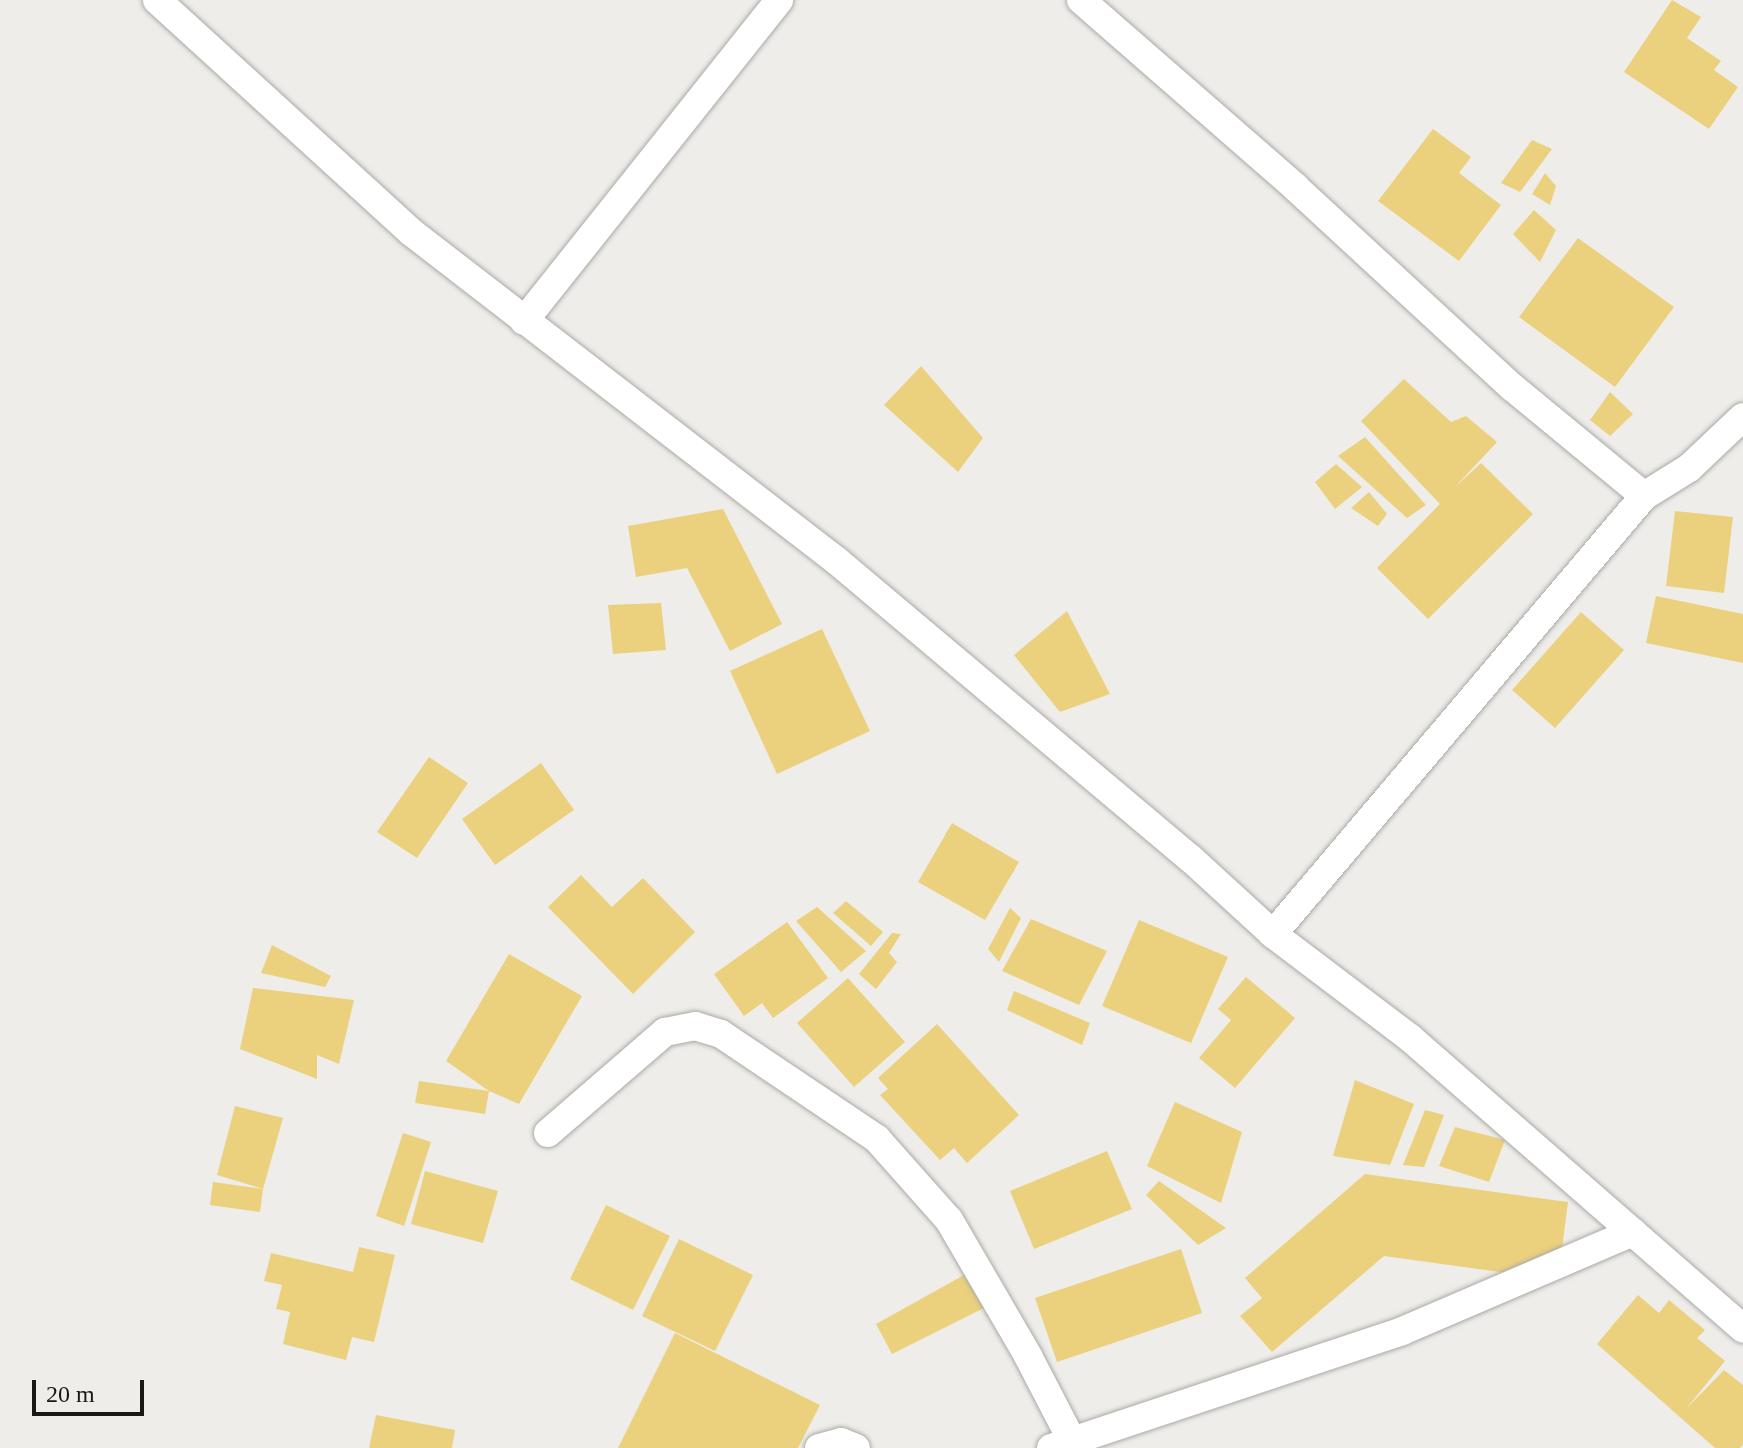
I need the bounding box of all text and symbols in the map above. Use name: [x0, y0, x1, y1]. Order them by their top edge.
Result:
scale bar: [36, 1364, 148, 1414]
text: 20 m: [46, 1381, 95, 1407]

